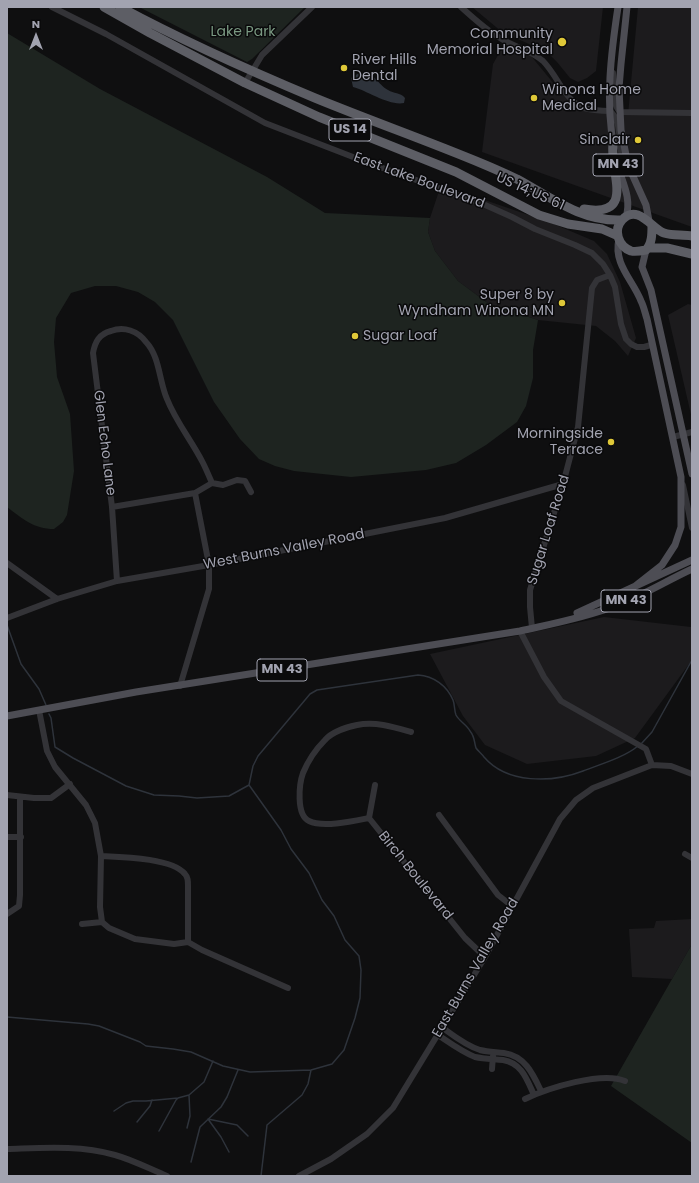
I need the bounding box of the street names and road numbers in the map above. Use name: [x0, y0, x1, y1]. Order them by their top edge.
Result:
road number: US 14: [329, 119, 371, 141]
street label: East Lake Boulevard: [351, 149, 487, 213]
road number: MN 43: [593, 154, 643, 176]
street label: US 14;US 61: [493, 169, 567, 215]
street label: Glen Echo Lane: [89, 389, 119, 497]
street label: Sugar Loaf Road: [524, 473, 574, 587]
street label: West Burns Valley Road: [202, 526, 366, 574]
road number: MN 43: [601, 590, 651, 612]
road number: MN 43: [257, 659, 307, 681]
street label: Birch Boulevard: [374, 828, 456, 924]
street label: East Burns Valley Road: [429, 895, 523, 1041]

